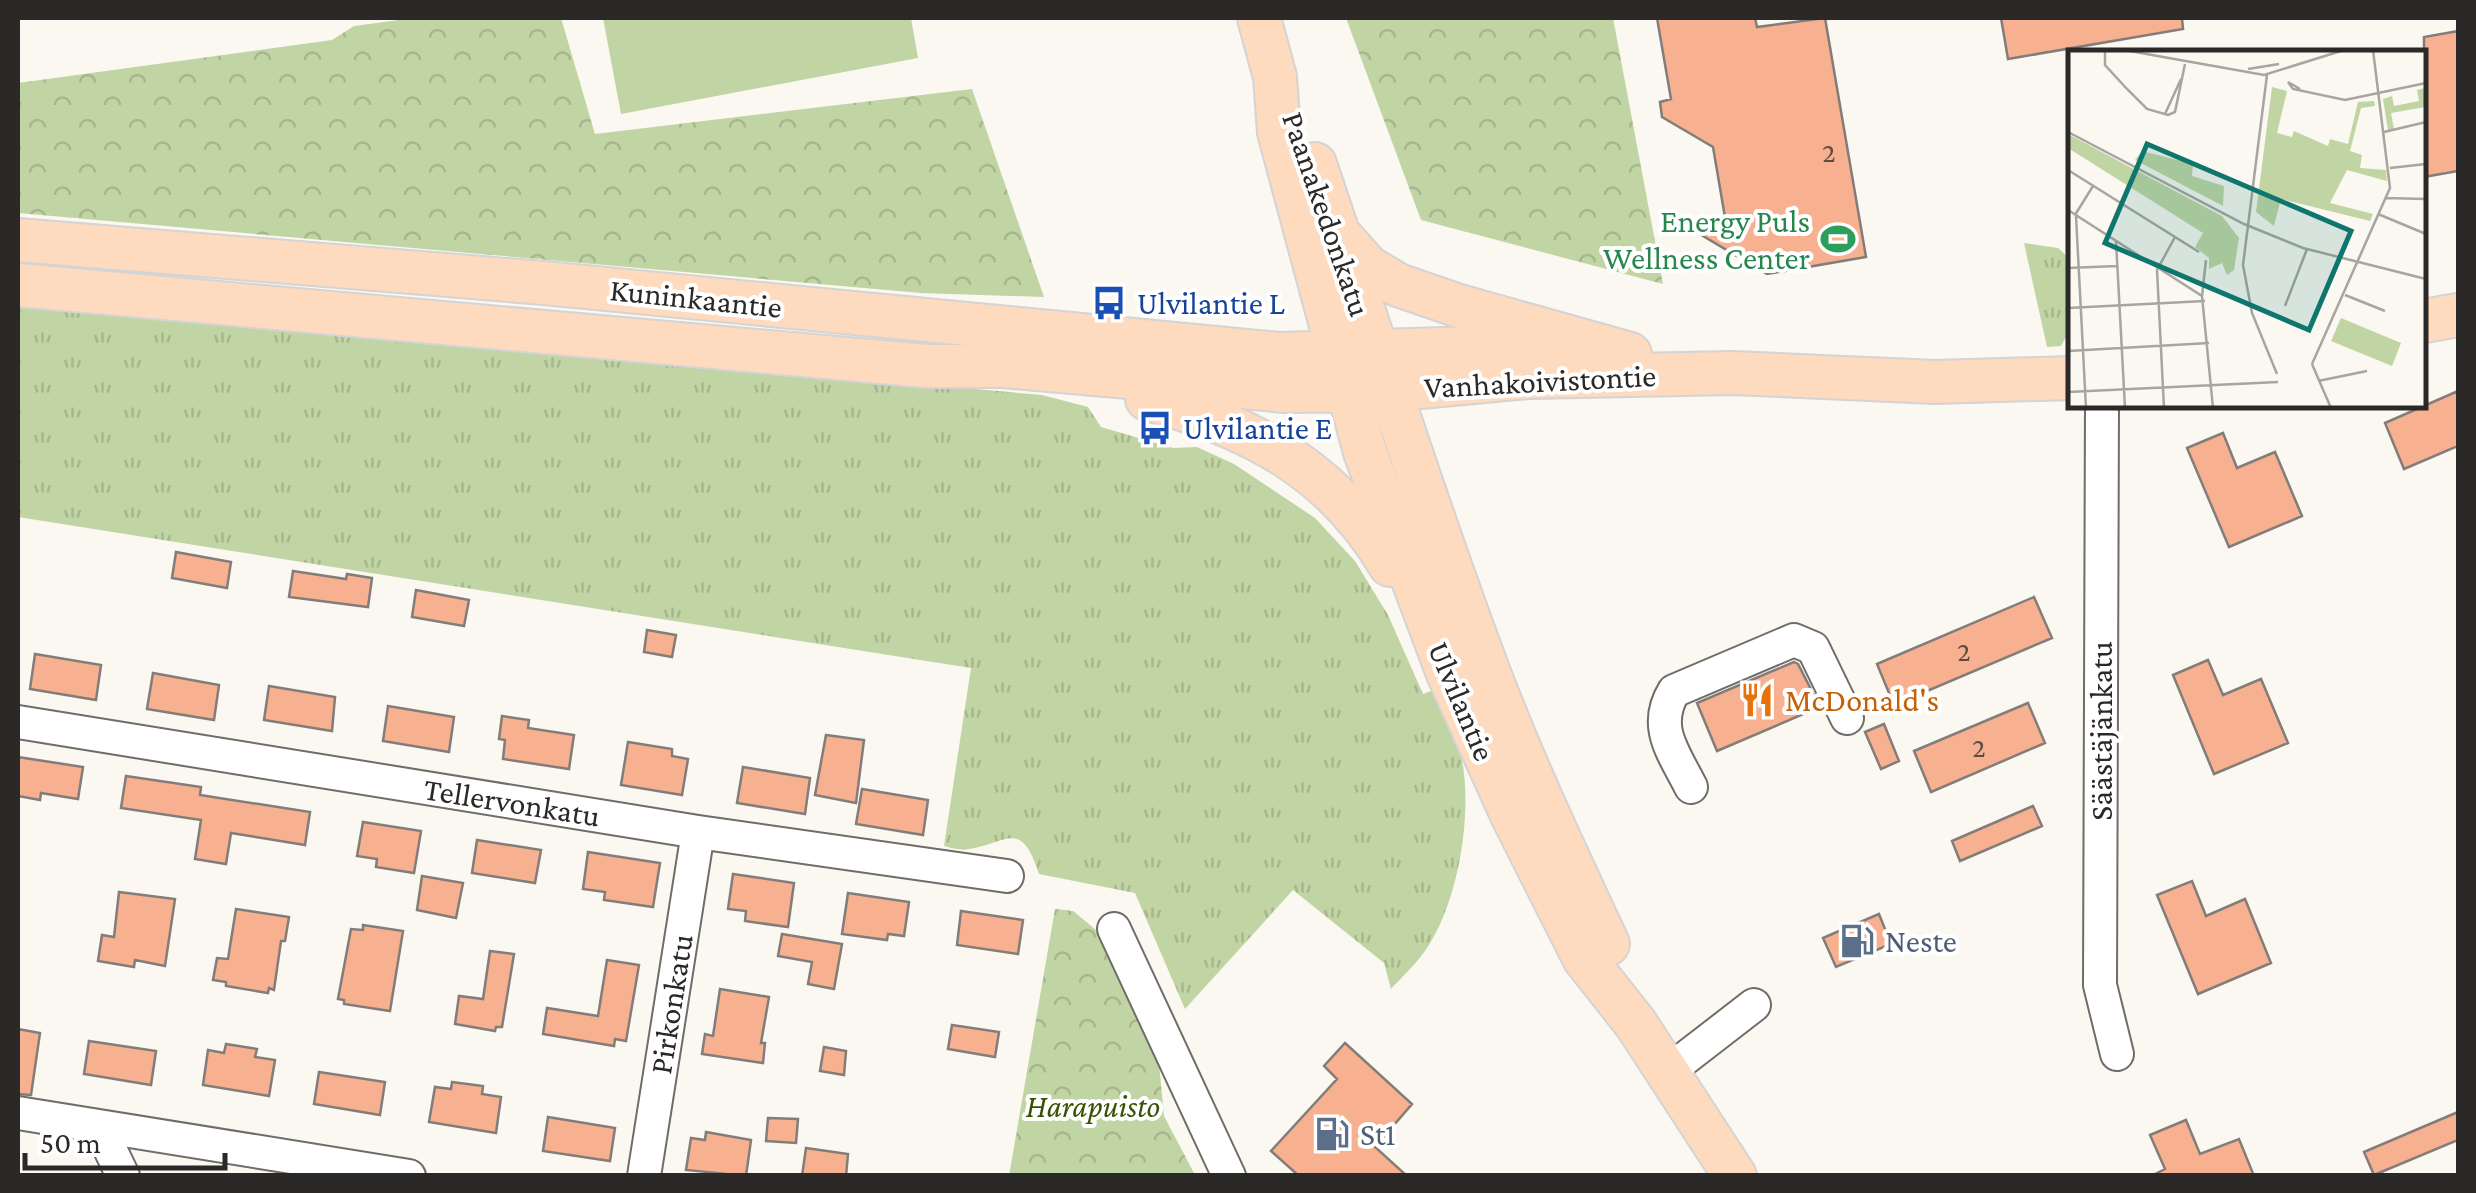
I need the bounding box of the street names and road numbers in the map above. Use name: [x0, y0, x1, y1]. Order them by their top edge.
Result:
street label: Paanakedonkatu: [1275, 107, 1379, 321]
street label: Kuninkaantie: [608, 271, 784, 325]
street label: Vanhakoivistontie: [1423, 357, 1657, 405]
street label: Ulvilantie: [1421, 636, 1503, 766]
street label: Säästäjänkatu: [2083, 641, 2119, 821]
street label: Tellervonkatu: [421, 770, 603, 834]
street label: Pirkonkatu: [642, 931, 700, 1077]

